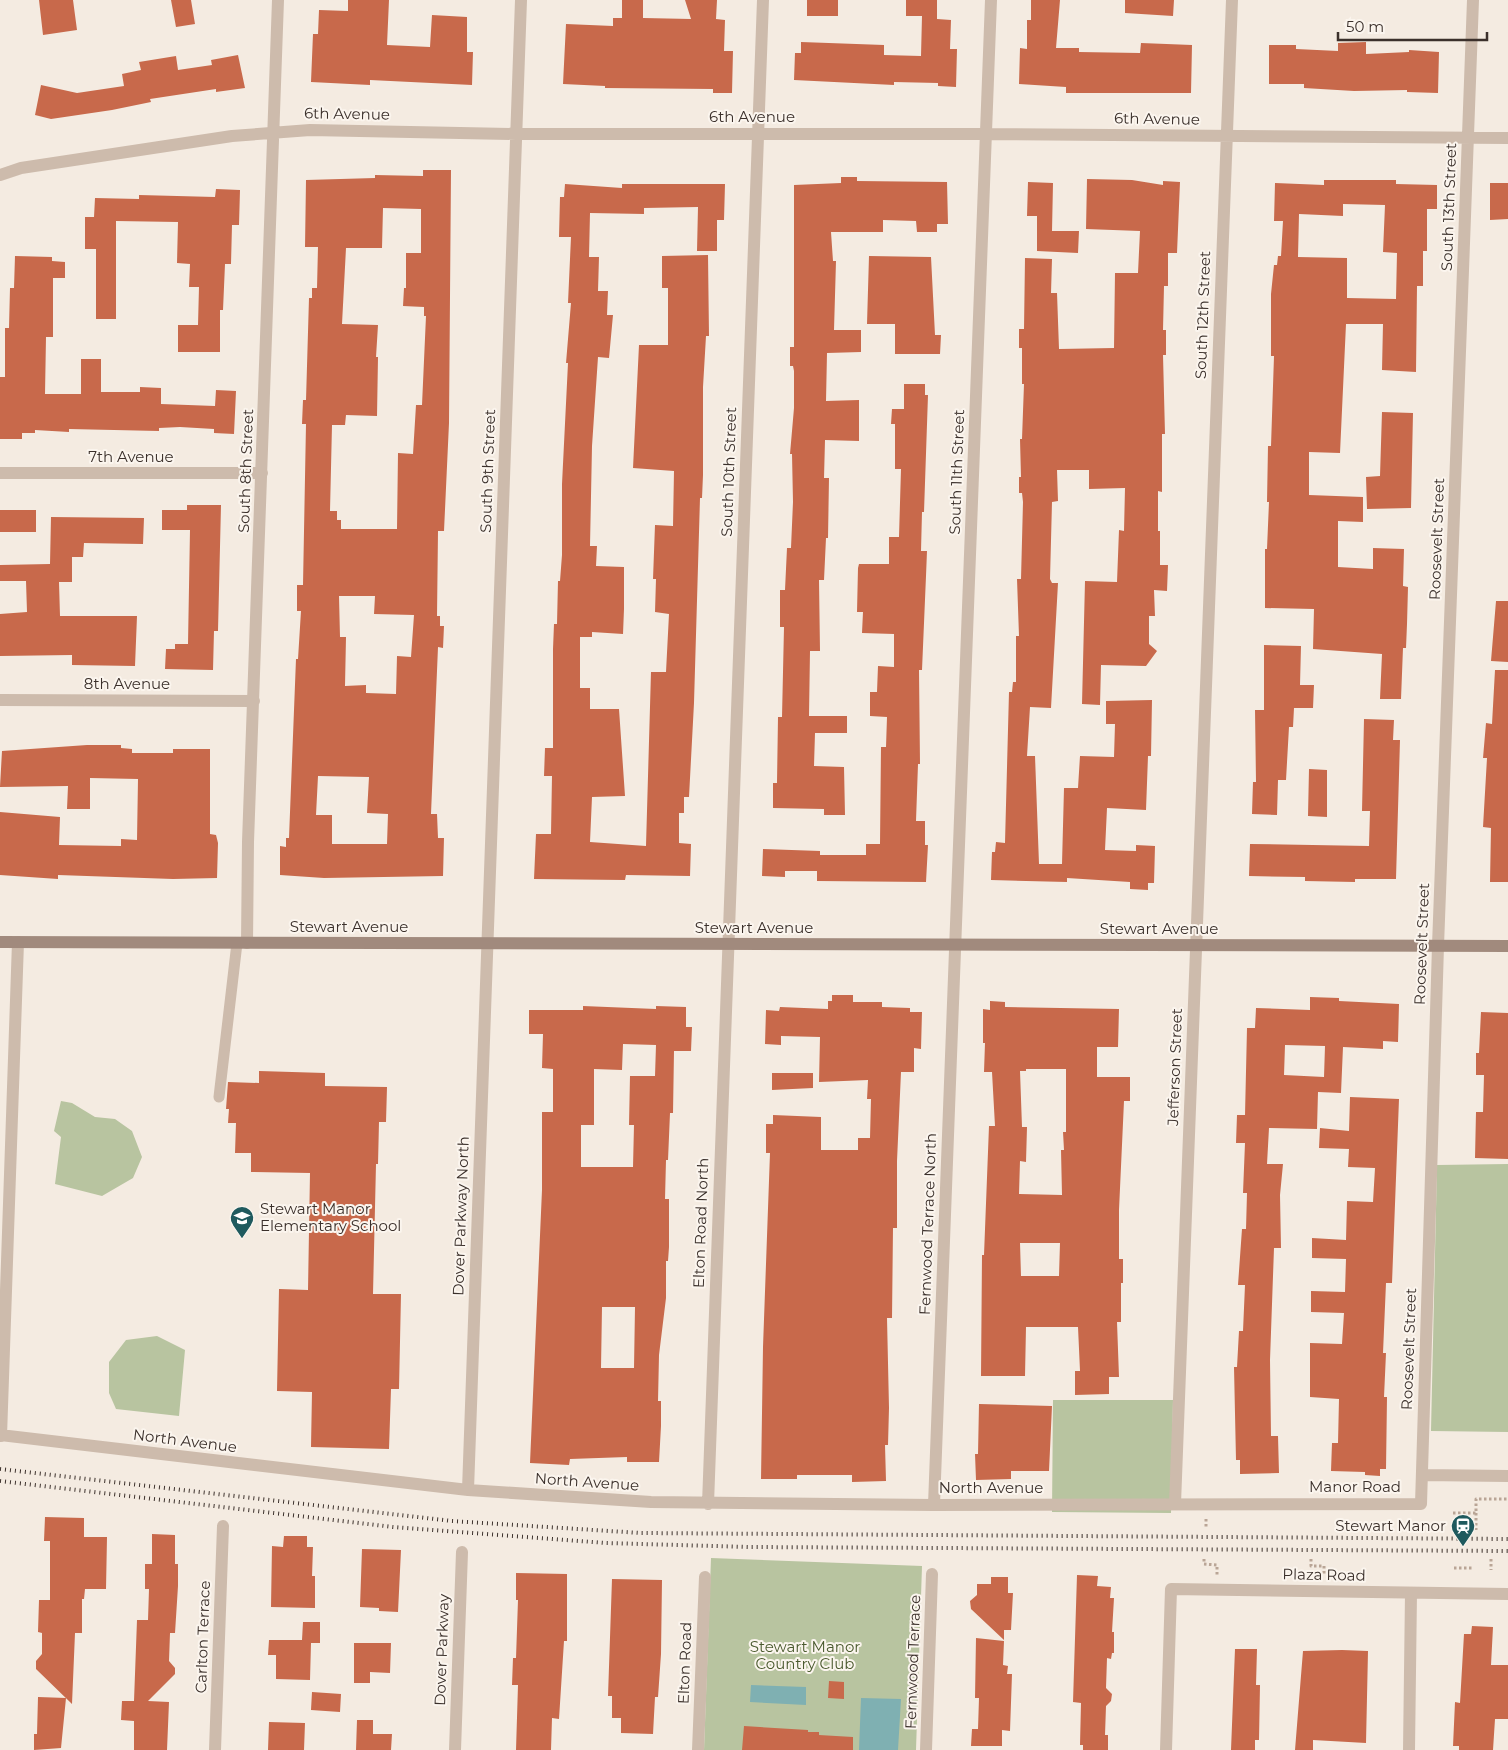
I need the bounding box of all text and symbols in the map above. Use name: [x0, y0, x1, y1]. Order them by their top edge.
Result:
scale bar: [1338, 10, 1487, 42]
text: 50 m: [1346, 17, 1384, 36]
street label: 6th Avenue: [304, 103, 390, 124]
street label: 6th Avenue: [709, 107, 795, 126]
street label: 6th Avenue: [1114, 108, 1200, 129]
street label: South 13th Street: [1437, 143, 1460, 271]
street label: South 12th Street: [1191, 251, 1214, 379]
street label: South 10th Street: [717, 407, 740, 537]
street label: South 8th Street: [234, 409, 257, 533]
street label: South 9th Street: [476, 409, 499, 533]
street label: South 11th Street: [945, 409, 968, 535]
street label: 7th Avenue: [88, 447, 174, 466]
street label: Roosevelt Street: [1425, 478, 1448, 600]
street label: 8th Avenue: [84, 674, 170, 693]
street label: Roosevelt Street: [1410, 883, 1433, 1005]
street label: Stewart Avenue: [290, 917, 408, 936]
street label: Stewart Avenue: [695, 918, 813, 937]
street label: Stewart Avenue: [1100, 919, 1218, 938]
street label: Jefferson Street: [1163, 1008, 1186, 1127]
street label: Fernwood Terrace North: [915, 1132, 940, 1315]
street label: Dover Parkway North: [448, 1136, 473, 1296]
street label: Elton Road North: [689, 1157, 712, 1289]
place label: Stewart Manor Elementary School: [260, 1199, 401, 1235]
school or university icon: Stewart Manor Elementary School: [229, 1205, 255, 1239]
street label: Roosevelt Street: [1397, 1288, 1420, 1410]
street label: North Avenue: [132, 1425, 238, 1456]
street label: North Avenue: [534, 1468, 640, 1495]
street label: Manor Road: [1309, 1477, 1401, 1496]
street label: North Avenue: [939, 1478, 1043, 1497]
station icon: Stewart Manor: [1450, 1513, 1476, 1547]
place label: Stewart Manor: [1335, 1516, 1446, 1535]
street label: Plaza Road: [1282, 1564, 1366, 1585]
street label: Carlton Terrace: [191, 1580, 214, 1694]
street label: Dover Parkway: [430, 1593, 453, 1706]
street label: Fernwood Terrace: [901, 1594, 924, 1729]
street label: Elton Road: [674, 1621, 695, 1705]
park label: Stewart Manor Country Club: [750, 1637, 860, 1673]

